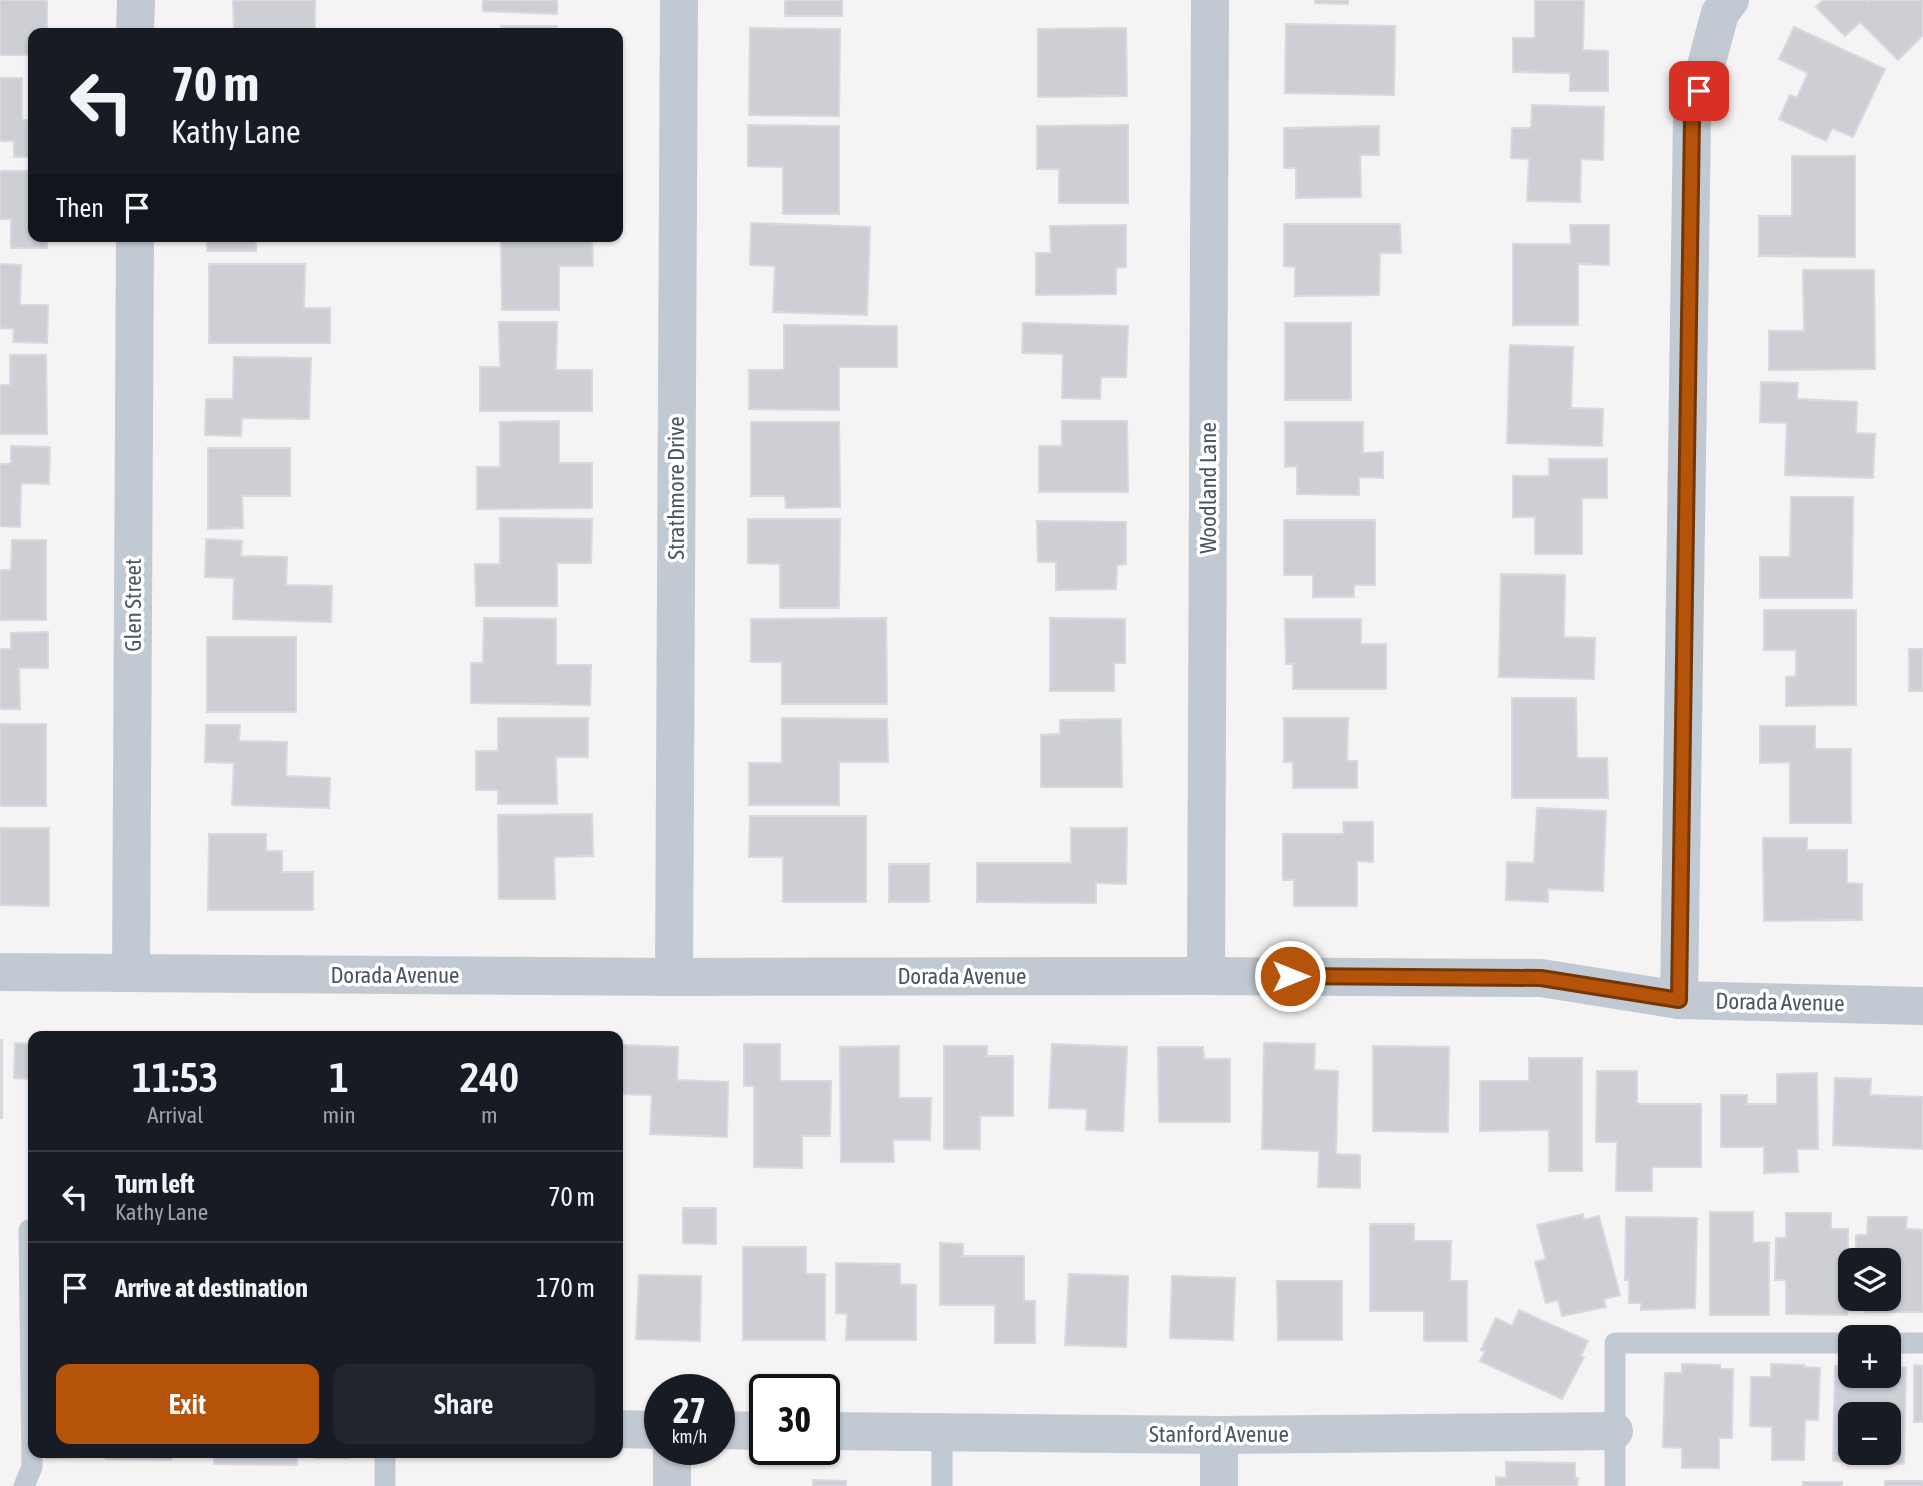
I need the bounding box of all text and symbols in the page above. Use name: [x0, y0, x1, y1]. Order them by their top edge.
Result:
text: 70 m: [171, 55, 259, 111]
icon: left: [56, 56, 147, 147]
pin: [1669, 61, 1729, 121]
icon: arrive: [1680, 72, 1718, 110]
text: Kathy Lane: [171, 113, 301, 150]
icon: arrive: [118, 189, 156, 227]
text: Then: [56, 193, 104, 223]
street label: Strathmore Drive: [663, 416, 689, 560]
street label: Woodland Lane: [1195, 422, 1221, 554]
street label: Glen Street: [120, 558, 146, 652]
position arrow: [1253, 939, 1327, 1013]
street label: Dorada Avenue: [330, 962, 460, 988]
street label: Dorada Avenue: [897, 963, 1027, 989]
street label: Dorada Avenue: [1715, 988, 1845, 1016]
text: 11:53: [132, 1053, 219, 1101]
text: 1: [329, 1053, 349, 1101]
text: 240: [460, 1053, 519, 1101]
text: Arrival: [147, 1102, 203, 1128]
text: min: [323, 1102, 356, 1128]
text: m: [481, 1102, 498, 1128]
text: Turn left: [115, 1169, 195, 1199]
icon: left: [56, 1178, 94, 1216]
text: 70 m: [548, 1182, 595, 1212]
text: Kathy Lane: [115, 1199, 208, 1225]
map controls: [1838, 1248, 1901, 1465]
button: layers: [1838, 1248, 1901, 1311]
icon: arrive: [56, 1269, 94, 1307]
text: Arrive at destination: [115, 1273, 308, 1303]
text: 170 m: [536, 1273, 595, 1303]
button: +: [1838, 1325, 1901, 1388]
button: Exit: [56, 1364, 319, 1444]
button: Share: [333, 1364, 595, 1444]
speed limit sign: 30: [749, 1374, 840, 1465]
text: 27: [673, 1390, 706, 1430]
button: −: [1838, 1402, 1901, 1465]
street label: Stanford Avenue: [1149, 1421, 1289, 1447]
text: km/h: [672, 1426, 707, 1447]

